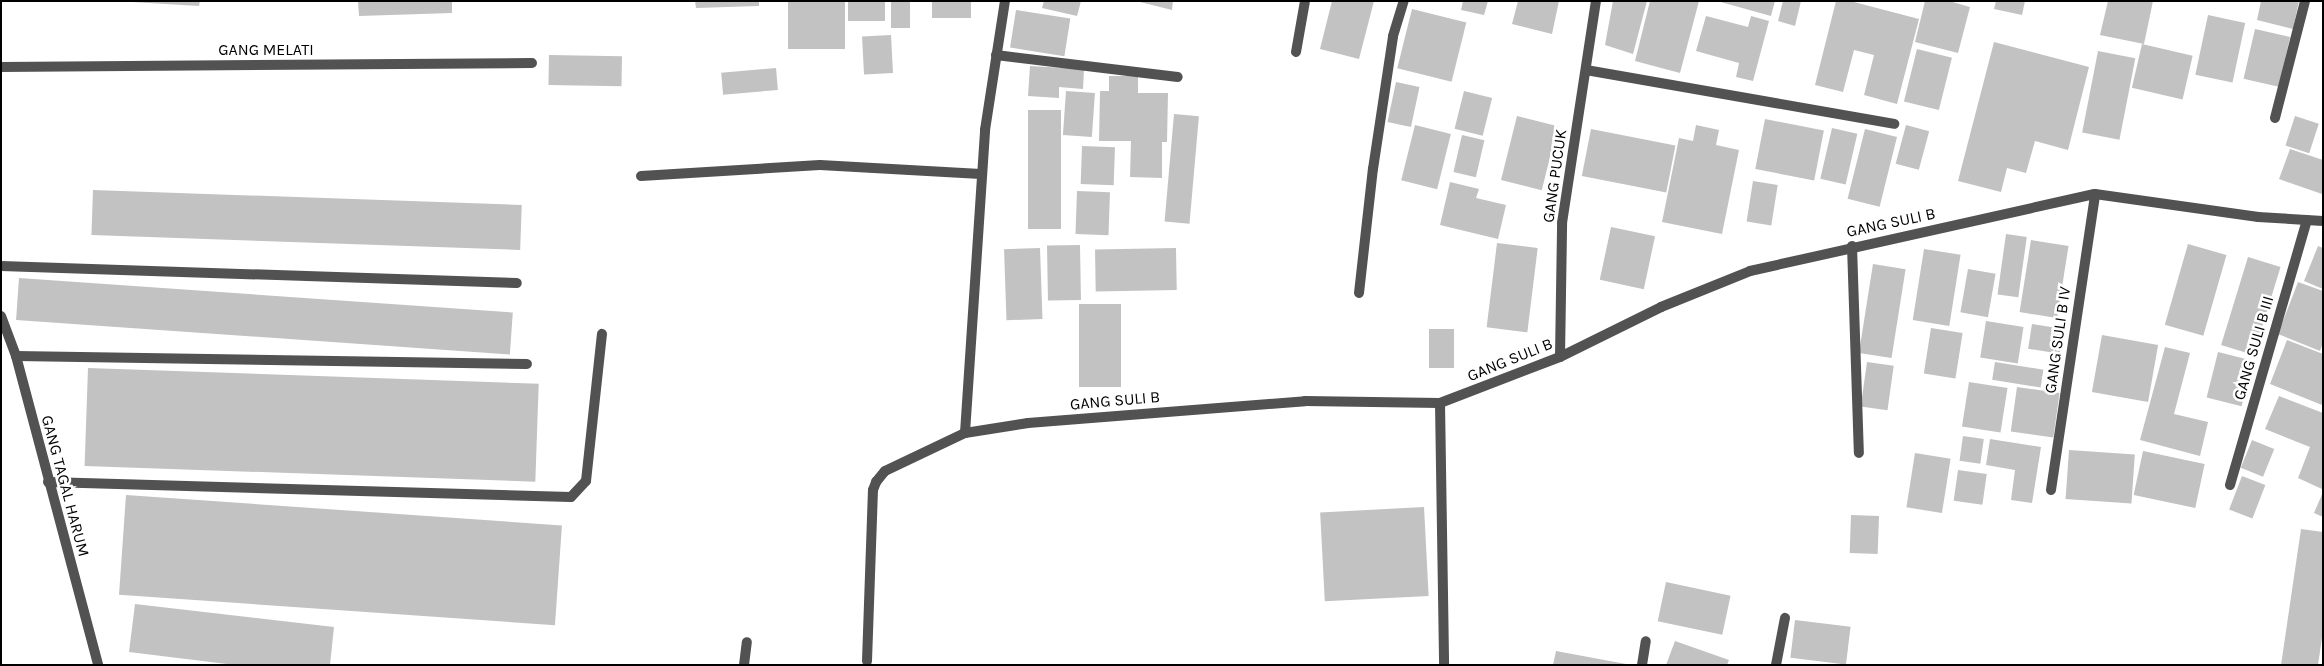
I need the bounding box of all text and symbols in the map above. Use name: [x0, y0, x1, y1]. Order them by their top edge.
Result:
street label: GANG MELATI: [218, 40, 314, 60]
street label: GANG PUCUK: [1539, 128, 1571, 224]
street label: GANG SULI B: [1845, 204, 1937, 242]
street label: GANG SULI B IV: [2041, 285, 2075, 395]
street label: GANG SULI B III: [2230, 294, 2278, 402]
street label: GANG SULI B: [1465, 334, 1555, 386]
street label: GANG SULI B: [1069, 387, 1161, 415]
street label: GANG TAGAL HARUM: [37, 413, 93, 559]

